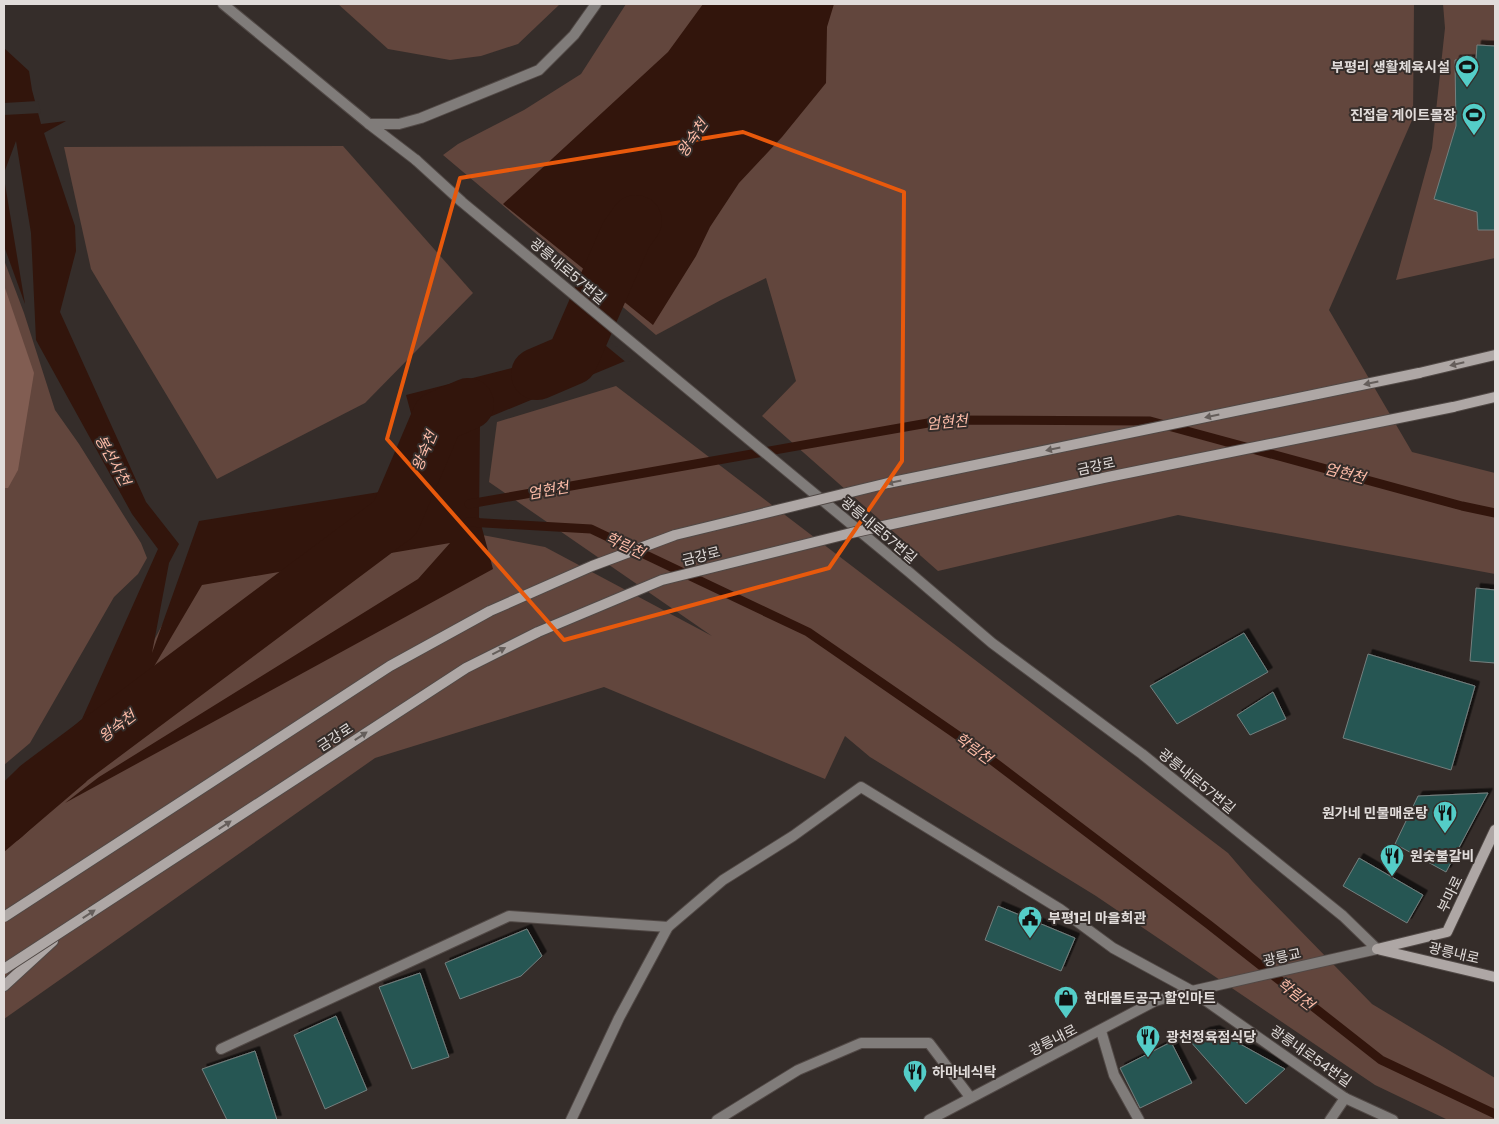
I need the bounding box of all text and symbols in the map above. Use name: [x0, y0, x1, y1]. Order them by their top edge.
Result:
sports icon: 부평리 생활체육시설: [1454, 54, 1480, 88]
place label: 부평리 생활체육시설: [1331, 57, 1450, 77]
sports icon: 진접읍 게이트볼장: [1461, 102, 1487, 136]
place label: 진접읍 게이트볼장: [1350, 105, 1456, 125]
water label: 왕숙천: [672, 113, 714, 161]
street label: 광릉내로57번길: [526, 233, 610, 309]
one-way arrow: [1450, 360, 1465, 368]
one-way arrow: [1364, 379, 1379, 387]
water label: 엄현천: [925, 410, 971, 434]
one-way arrow: [1205, 412, 1220, 420]
water label: 왕숙천: [406, 426, 443, 474]
water label: 봉선사천: [90, 431, 137, 491]
one-way arrow: [1046, 445, 1061, 453]
street label: 금강로: [1075, 452, 1117, 480]
water label: 엄현천: [1322, 457, 1370, 489]
water label: 엄현천: [526, 476, 572, 504]
one-way arrow: [887, 478, 902, 486]
street label: 광릉내로57번길: [837, 492, 921, 568]
water label: 학림천: [602, 527, 650, 564]
street label: 금강로: [680, 542, 722, 570]
one-way arrow: [492, 647, 506, 655]
water label: 왕숙천: [94, 704, 142, 747]
street label: 금강로: [313, 718, 357, 756]
water label: 학림천: [951, 727, 999, 770]
one-way arrow: [354, 732, 367, 741]
street label: 광릉내로57번길: [1154, 744, 1240, 818]
restaurant icon: 원가네 민물매운탕: [1432, 800, 1458, 834]
place label: 원가네 민물매운탕: [1322, 803, 1428, 823]
one-way arrow: [218, 820, 231, 830]
restaurant icon: 원숯불갈비: [1379, 843, 1405, 877]
place label: 원숯불갈비: [1410, 846, 1474, 866]
street label: 부마로: [1433, 872, 1468, 916]
public building icon: 부평1리 마을회관: [1017, 905, 1043, 939]
place label: 부평1리 마을회관: [1048, 908, 1147, 928]
one-way arrow: [82, 909, 95, 919]
street label: 광릉내로: [1427, 937, 1481, 969]
street label: 광릉교: [1261, 943, 1303, 971]
water label: 학림천: [1273, 973, 1321, 1016]
shop icon: 현대볼트공구 할인마트: [1053, 985, 1079, 1019]
place label: 현대볼트공구 할인마트: [1084, 988, 1216, 1008]
street label: 광릉내로: [1026, 1019, 1081, 1061]
street label: 광릉내로54번길: [1266, 1021, 1356, 1091]
restaurant icon: 광천정육점식당: [1135, 1024, 1161, 1058]
place label: 광천정육점식당: [1166, 1027, 1256, 1047]
restaurant icon: 하마네식탁: [902, 1059, 928, 1093]
place label: 하마네식탁: [932, 1062, 997, 1082]

